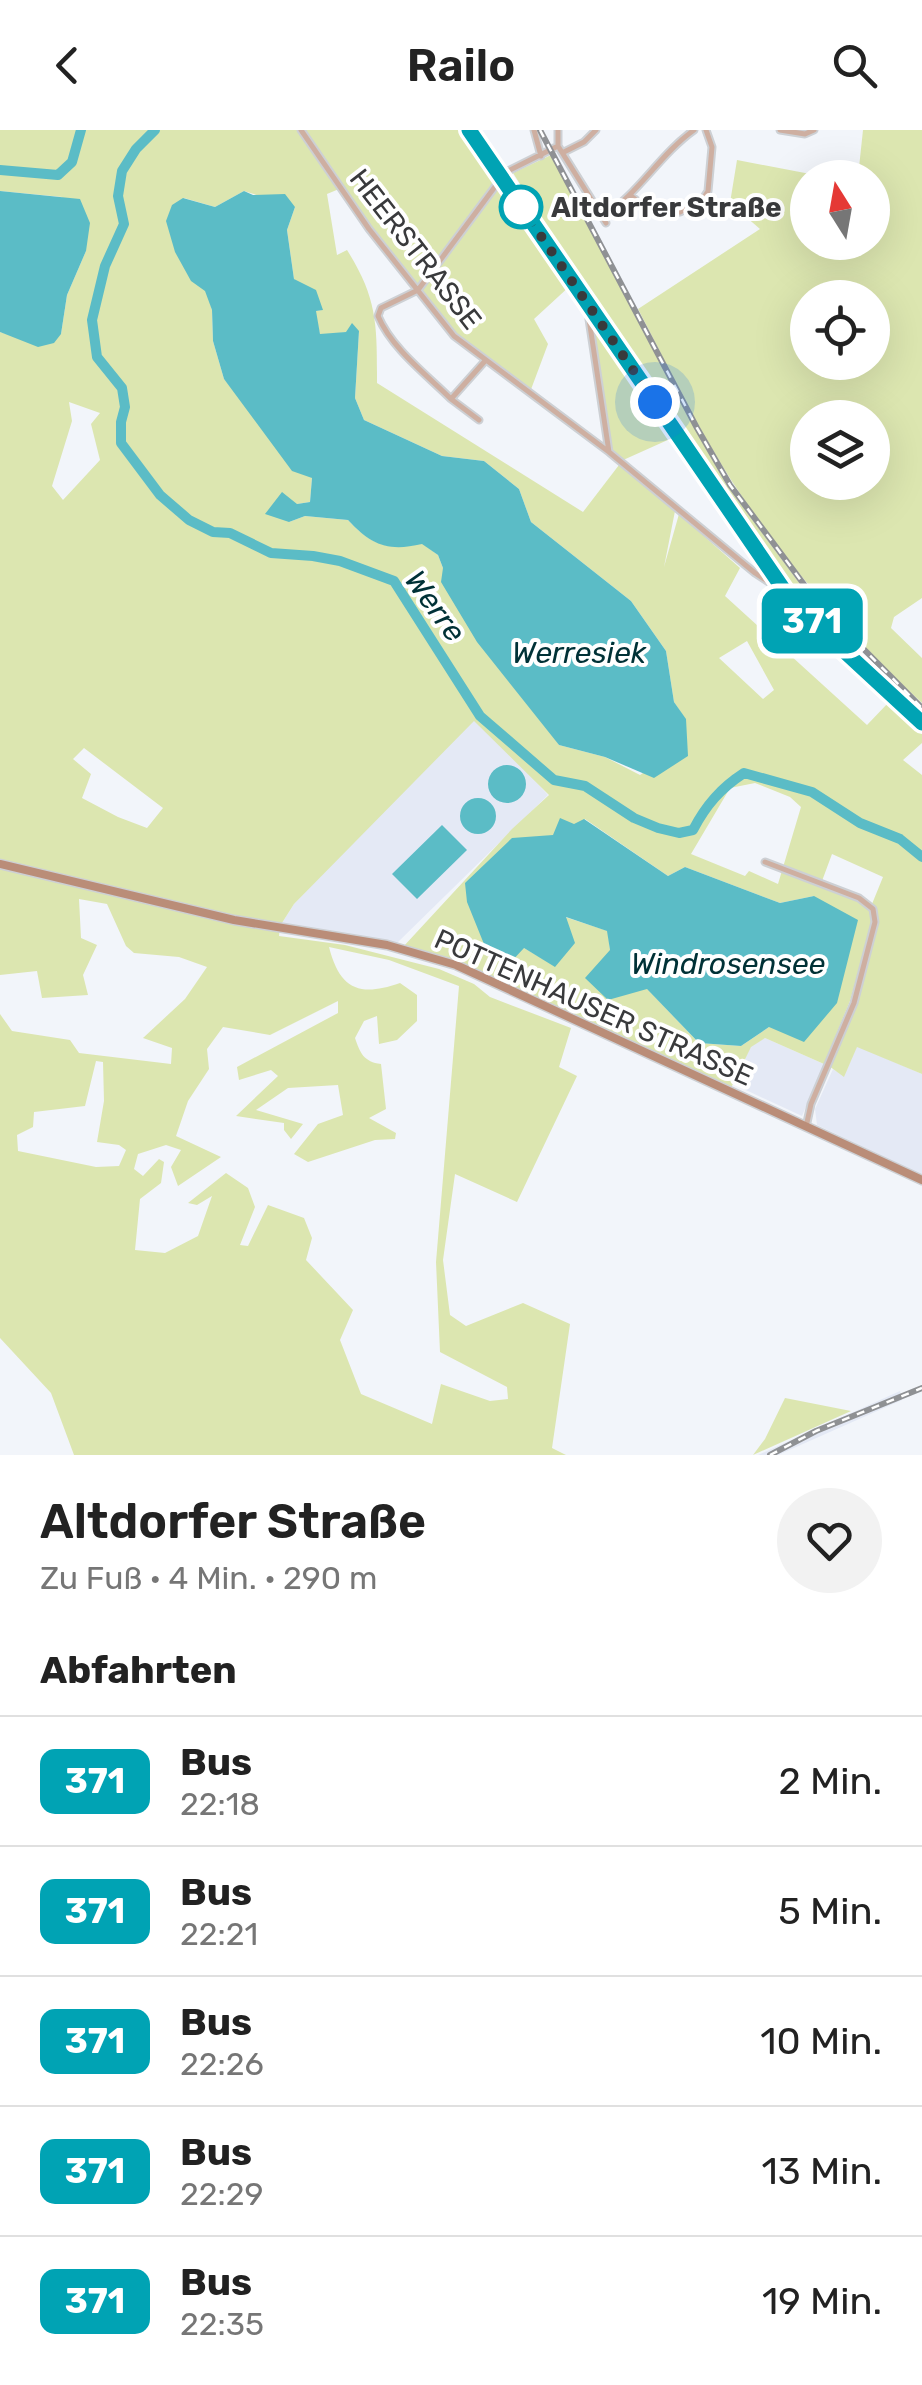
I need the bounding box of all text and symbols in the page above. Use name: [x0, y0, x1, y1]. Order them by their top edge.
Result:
icon: back: [40, 38, 95, 93]
icon: search: [827, 38, 882, 93]
text: Railo: [407, 39, 515, 92]
north arrow: [790, 160, 890, 260]
map controls: [790, 160, 890, 500]
street label: HEERSTRASSE: [343, 163, 488, 336]
marker: Altdorfer Straße: [500, 186, 542, 228]
place label: Altdorfer Straße: [551, 191, 782, 224]
button: locate: [790, 280, 890, 380]
your location: [630, 377, 680, 427]
button: layers: [790, 400, 890, 500]
water label: Werre: [397, 563, 473, 649]
line badge: 371: [754, 588, 870, 654]
text: 371: [782, 600, 842, 642]
water label: Werresiek: [512, 635, 647, 671]
street label: POTTENHAUSER STRASSE: [430, 922, 758, 1093]
water label: Windrosensee: [631, 946, 825, 982]
button: heart: [777, 1488, 882, 1593]
text: Altdorfer Straße: [40, 1493, 426, 1550]
text: Zu Fuß · 4 Min. · 290 m: [40, 1559, 377, 1597]
text: Abfahrten: [40, 1647, 237, 1693]
text: Bus: [180, 1739, 252, 1785]
text: 2 Min.: [778, 1758, 882, 1804]
text: 371: [65, 1760, 125, 1802]
text: 22:18: [180, 1785, 260, 1823]
text: Bus: [180, 1869, 252, 1915]
text: 5 Min.: [778, 1888, 882, 1934]
text: 371: [65, 1890, 125, 1932]
text: 22:21: [180, 1915, 258, 1953]
text: Bus: [180, 1999, 252, 2045]
text: 10 Min.: [760, 2018, 882, 2064]
text: 371: [65, 2020, 125, 2062]
text: 22:26: [180, 2045, 264, 2083]
text: Bus: [180, 2129, 252, 2175]
text: 13 Min.: [762, 2148, 882, 2194]
text: 371: [65, 2150, 125, 2192]
text: 22:29: [180, 2175, 264, 2213]
text: Bus: [180, 2259, 252, 2305]
text: 19 Min.: [762, 2278, 882, 2324]
text: 371: [65, 2280, 125, 2322]
text: 22:35: [180, 2305, 264, 2343]

